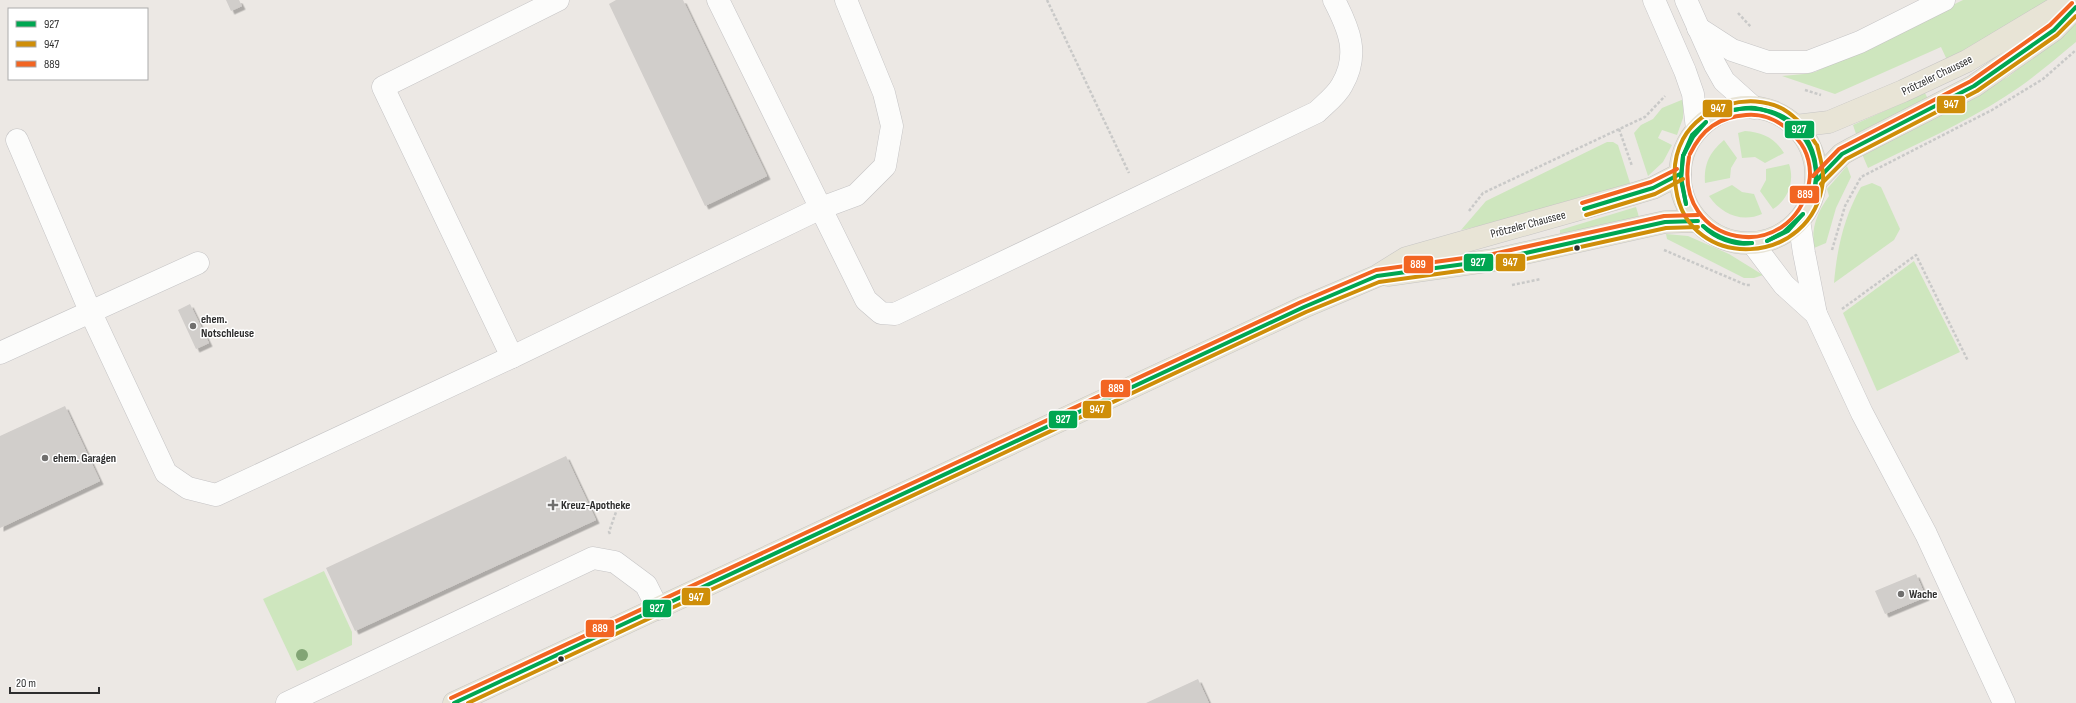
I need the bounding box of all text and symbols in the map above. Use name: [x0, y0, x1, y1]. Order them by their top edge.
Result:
legend: [8, 8, 148, 80]
text: 927: [44, 17, 59, 32]
text: 947: [44, 37, 59, 52]
street label: Prötzeler Chaussee: [1899, 52, 1975, 99]
text: 889: [44, 57, 60, 72]
line badge: 947: [1936, 95, 1966, 114]
text: 947: [1944, 98, 1959, 111]
line badge: 947: [1702, 99, 1733, 118]
text: 947: [1711, 102, 1726, 115]
line badge: 927: [1784, 120, 1815, 139]
text: 927: [1792, 123, 1807, 136]
line badge: 889: [1789, 185, 1820, 204]
text: 889: [1797, 188, 1813, 201]
street label: Prötzeler Chaussee: [1489, 207, 1567, 242]
unlabelled marker: [1572, 243, 1582, 253]
line badge: 927: [1463, 253, 1494, 272]
line badge: 947: [1495, 253, 1526, 272]
line badge: 889: [1403, 255, 1434, 274]
text: 927: [1471, 256, 1486, 269]
text: 947: [1503, 256, 1518, 269]
text: 889: [1410, 258, 1426, 271]
place label: ehem. Notschleuse: [201, 312, 254, 341]
marker: ehem. Notschleuse: [188, 321, 198, 331]
line badge: 889: [1100, 379, 1131, 398]
text: 889: [1108, 382, 1124, 395]
line badge: 947: [1082, 400, 1112, 419]
text: 947: [1090, 403, 1105, 416]
line badge: 927: [1048, 410, 1078, 429]
text: 927: [1056, 413, 1071, 426]
place label: ehem. Garagen: [53, 451, 116, 466]
marker: ehem. Garagen: [40, 453, 50, 463]
place label: Kreuz-Apotheke: [561, 498, 630, 513]
marker: Kreuz-Apotheke: [548, 500, 558, 510]
line badge: 947: [681, 587, 711, 606]
place label: Wache: [1909, 587, 1937, 602]
marker: Wache: [1896, 589, 1906, 599]
text: 947: [689, 591, 704, 604]
line badge: 927: [642, 599, 672, 618]
text: 927: [650, 602, 665, 615]
line badge: 889: [585, 619, 615, 638]
text: 889: [592, 622, 608, 635]
unlabelled marker: [556, 654, 566, 664]
scale bar: [10, 669, 99, 695]
text: 20 m: [16, 676, 36, 691]

